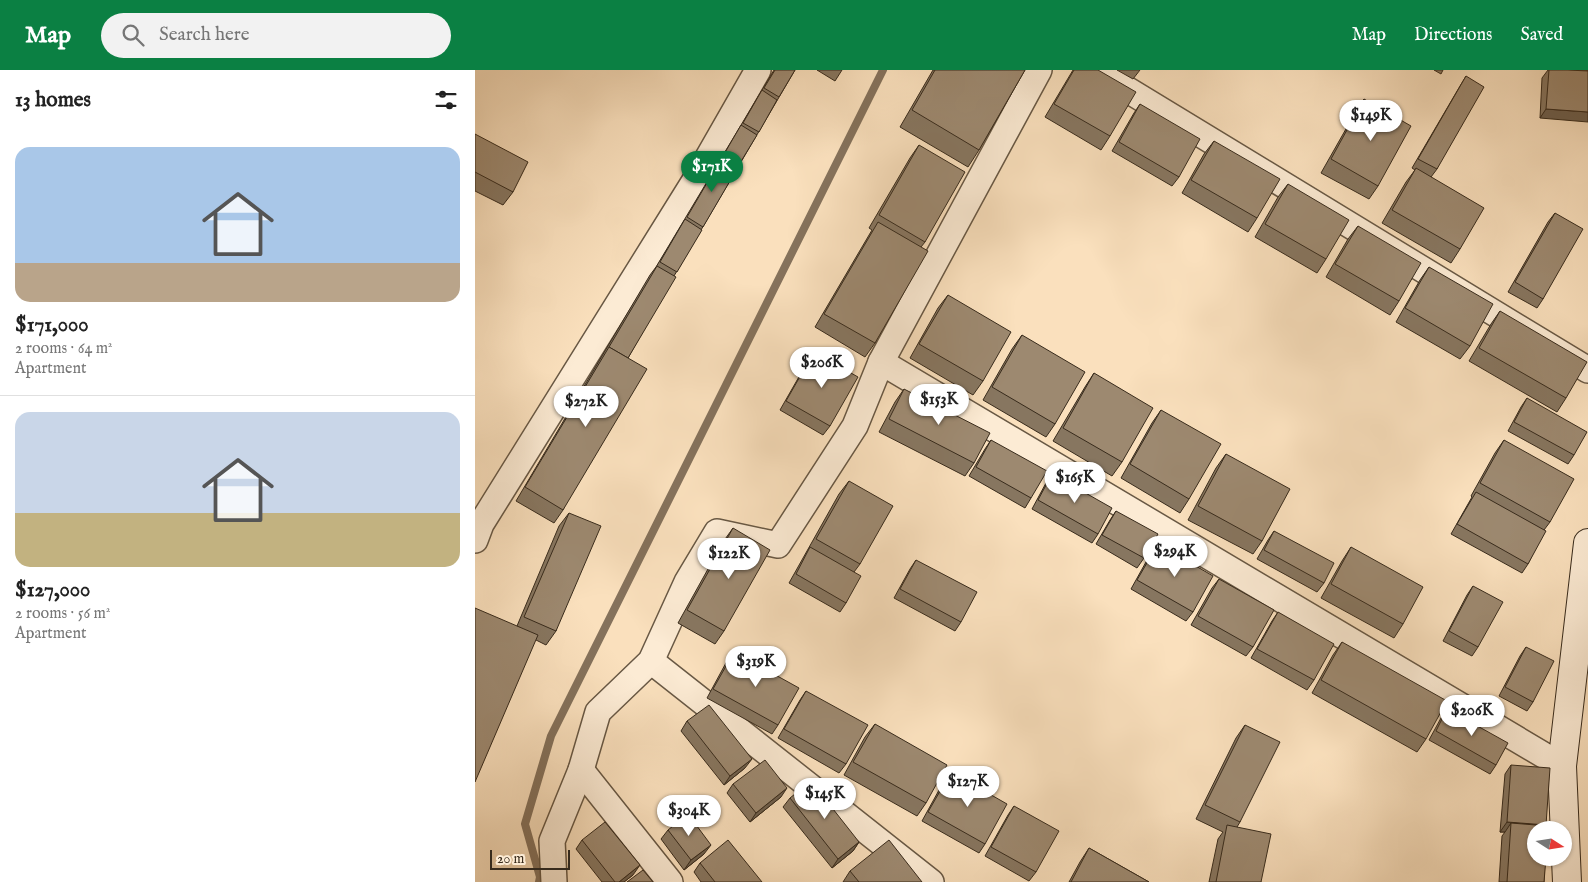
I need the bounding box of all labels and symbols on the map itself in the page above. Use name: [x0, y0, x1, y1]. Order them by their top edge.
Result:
pin: $149K: [1336, 100, 1406, 142]
pin: $171K: [677, 150, 747, 193]
pin: $206K: [787, 346, 857, 389]
pin: $153K: [904, 384, 974, 426]
pin: $272K: [551, 386, 621, 428]
pin: $165K: [1040, 462, 1110, 504]
pin: $294K: [1140, 536, 1210, 578]
pin: $122K: [694, 538, 764, 580]
pin: $319K: [721, 646, 791, 688]
pin: $206K: [1437, 694, 1507, 737]
pin: $127K: [933, 766, 1003, 808]
pin: $145K: [790, 778, 860, 820]
pin: $304K: [654, 794, 724, 837]
north arrow: [1527, 821, 1573, 866]
scale bar: [490, 847, 570, 870]

